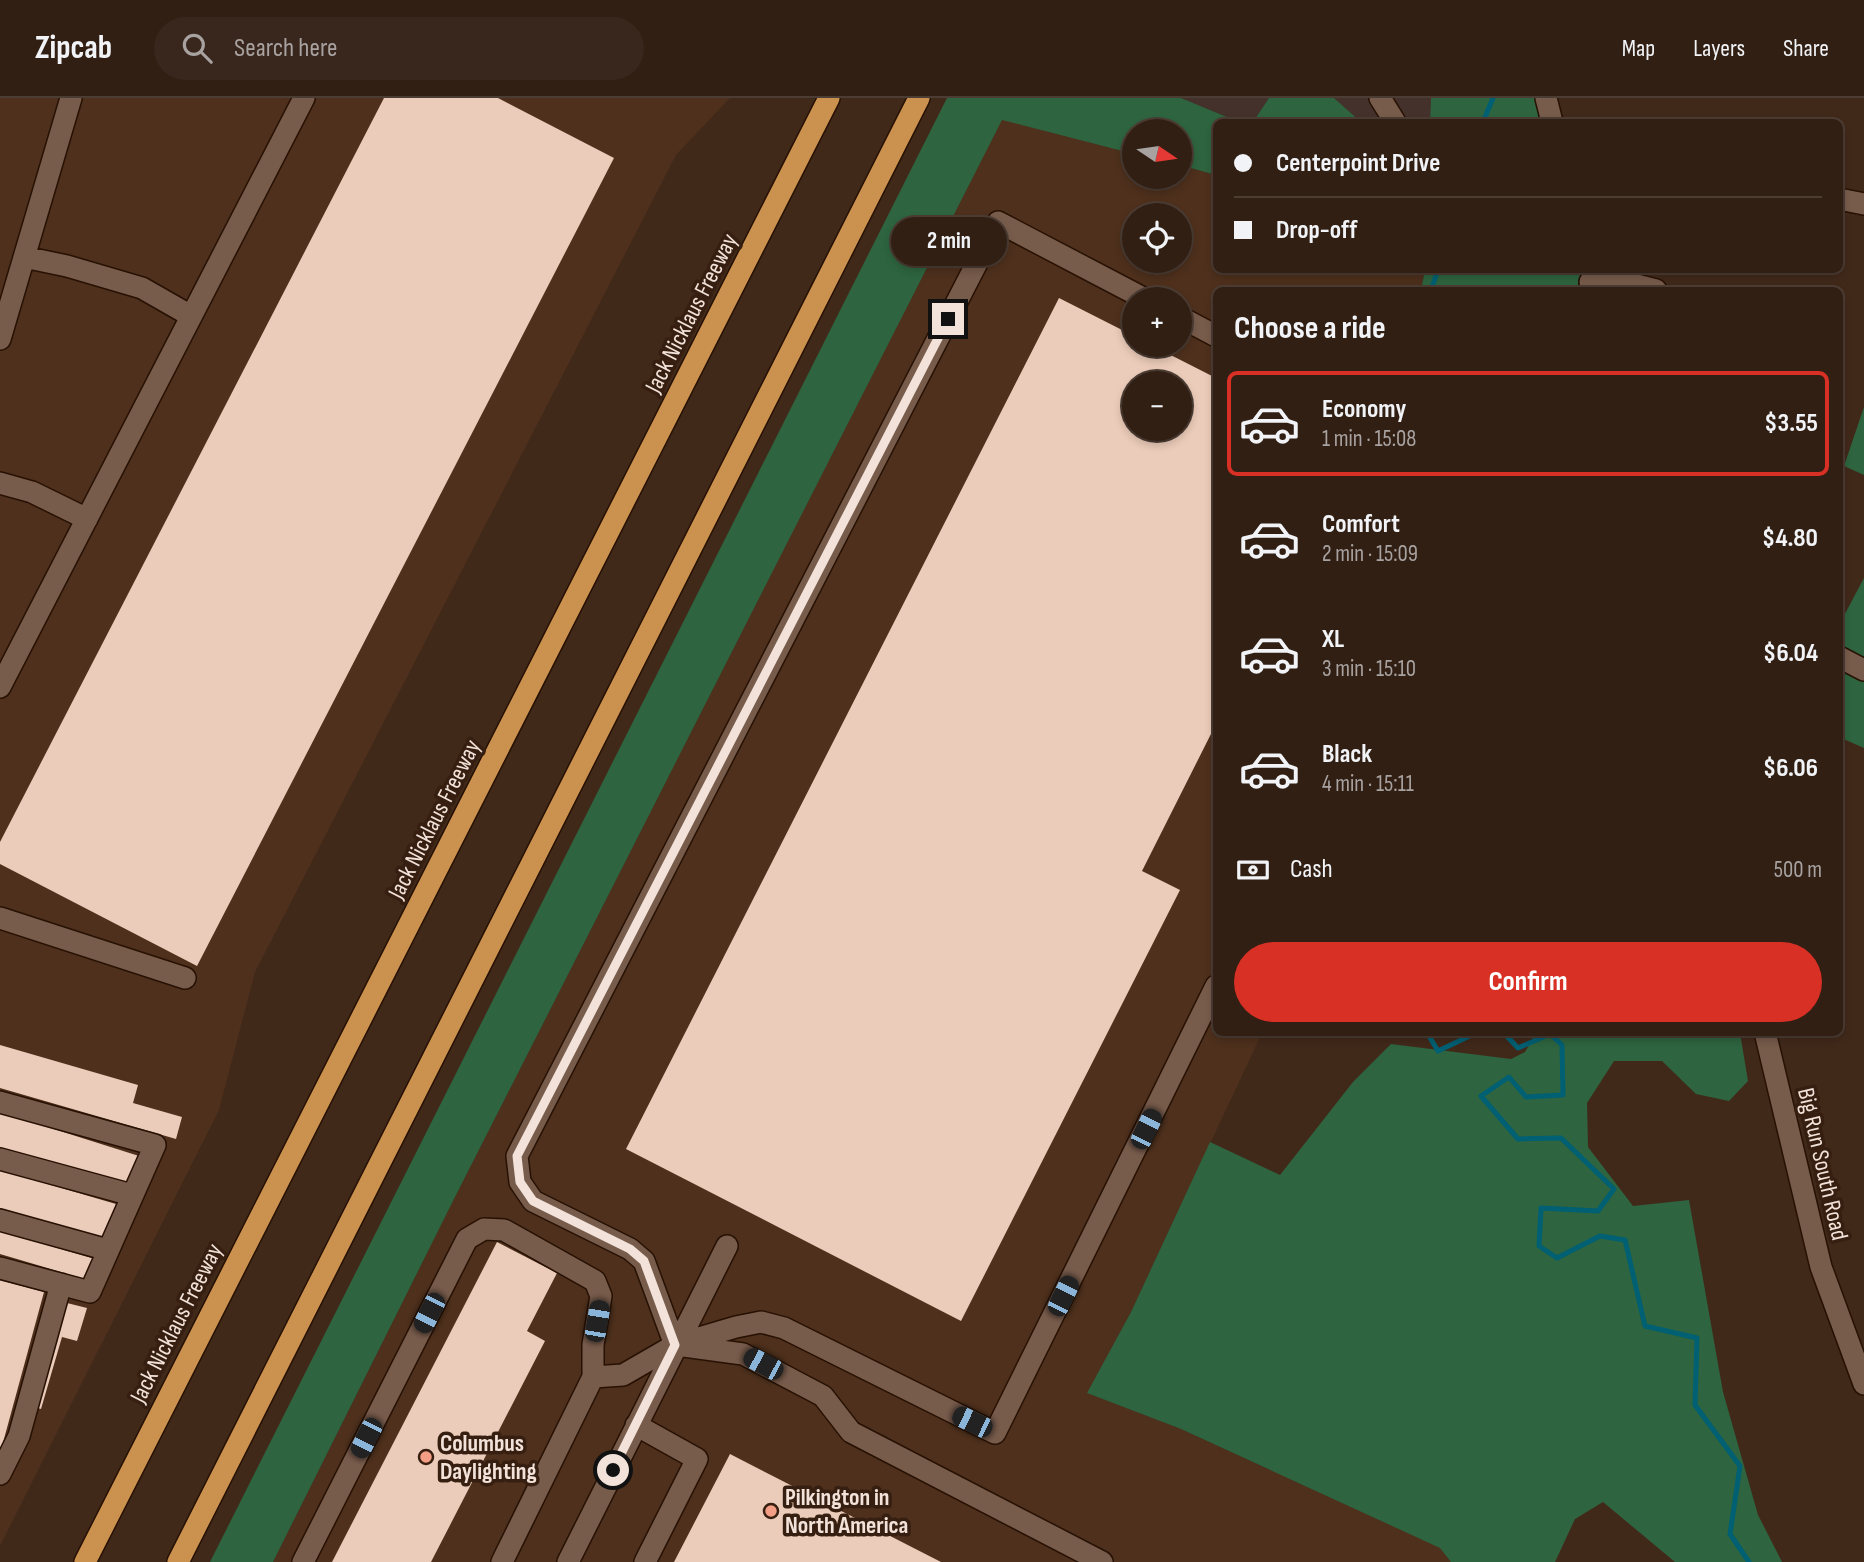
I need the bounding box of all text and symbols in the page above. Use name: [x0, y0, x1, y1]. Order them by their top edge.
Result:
search box: [154, 17, 644, 80]
text: Zipcab: [35, 28, 112, 68]
icon: search: [178, 29, 216, 67]
text: Search here: [234, 33, 337, 64]
text: Map: [1622, 34, 1655, 63]
text: Layers: [1693, 34, 1745, 63]
text: Share: [1783, 34, 1829, 63]
north arrow: [1122, 119, 1192, 189]
map controls: [1122, 119, 1192, 441]
text: Centerpoint Drive: [1276, 148, 1440, 179]
button: locate: [1122, 203, 1192, 273]
text: Drop-off: [1276, 215, 1357, 246]
callout: 2 min: [890, 218, 1006, 266]
text: 2 min: [927, 227, 971, 255]
street label: Jack Nicklaus Freeway: [638, 229, 744, 399]
button: +: [1122, 287, 1192, 357]
route end: [932, 303, 964, 335]
text: Choose a ride: [1234, 309, 1386, 348]
button: −: [1122, 371, 1192, 441]
icon: car: [1238, 392, 1301, 455]
text: Economy: [1322, 394, 1406, 425]
text: $3.55: [1764, 408, 1818, 439]
text: 1 min · 15:08: [1322, 425, 1416, 453]
icon: car: [1238, 507, 1301, 570]
text: Comfort: [1322, 509, 1400, 540]
text: $4.80: [1762, 523, 1818, 554]
text: 2 min · 15:09: [1322, 540, 1418, 568]
icon: car: [1238, 622, 1301, 685]
text: XL: [1322, 624, 1344, 655]
text: $6.04: [1763, 638, 1818, 669]
text: 3 min · 15:10: [1322, 655, 1416, 683]
street label: Jack Nicklaus Freeway: [381, 735, 487, 905]
icon: car: [1238, 737, 1301, 800]
text: Black: [1322, 739, 1372, 770]
text: $6.06: [1763, 753, 1818, 784]
text: 4 min · 15:11: [1322, 770, 1414, 798]
icon: cash: [1234, 851, 1272, 889]
text: Cash: [1290, 854, 1333, 885]
text: 500 m: [1774, 856, 1822, 884]
button: Confirm: [1234, 942, 1822, 1022]
street label: Big Run South Road: [1791, 1085, 1854, 1243]
car: [1128, 1106, 1165, 1152]
street label: Jack Nicklaus Freeway: [123, 1239, 229, 1409]
car: [1045, 1273, 1082, 1319]
car: [411, 1290, 448, 1336]
car: [584, 1298, 611, 1344]
car: [740, 1345, 787, 1383]
car: [949, 1403, 996, 1441]
car: [348, 1415, 385, 1461]
place label: Columbus Daylighting: [440, 1429, 537, 1486]
marker: Columbus Daylighting: [418, 1449, 434, 1465]
route start: [597, 1454, 629, 1486]
place label: Pilkington in North America: [785, 1483, 908, 1540]
marker: Pilkington in North America: [763, 1503, 779, 1519]

